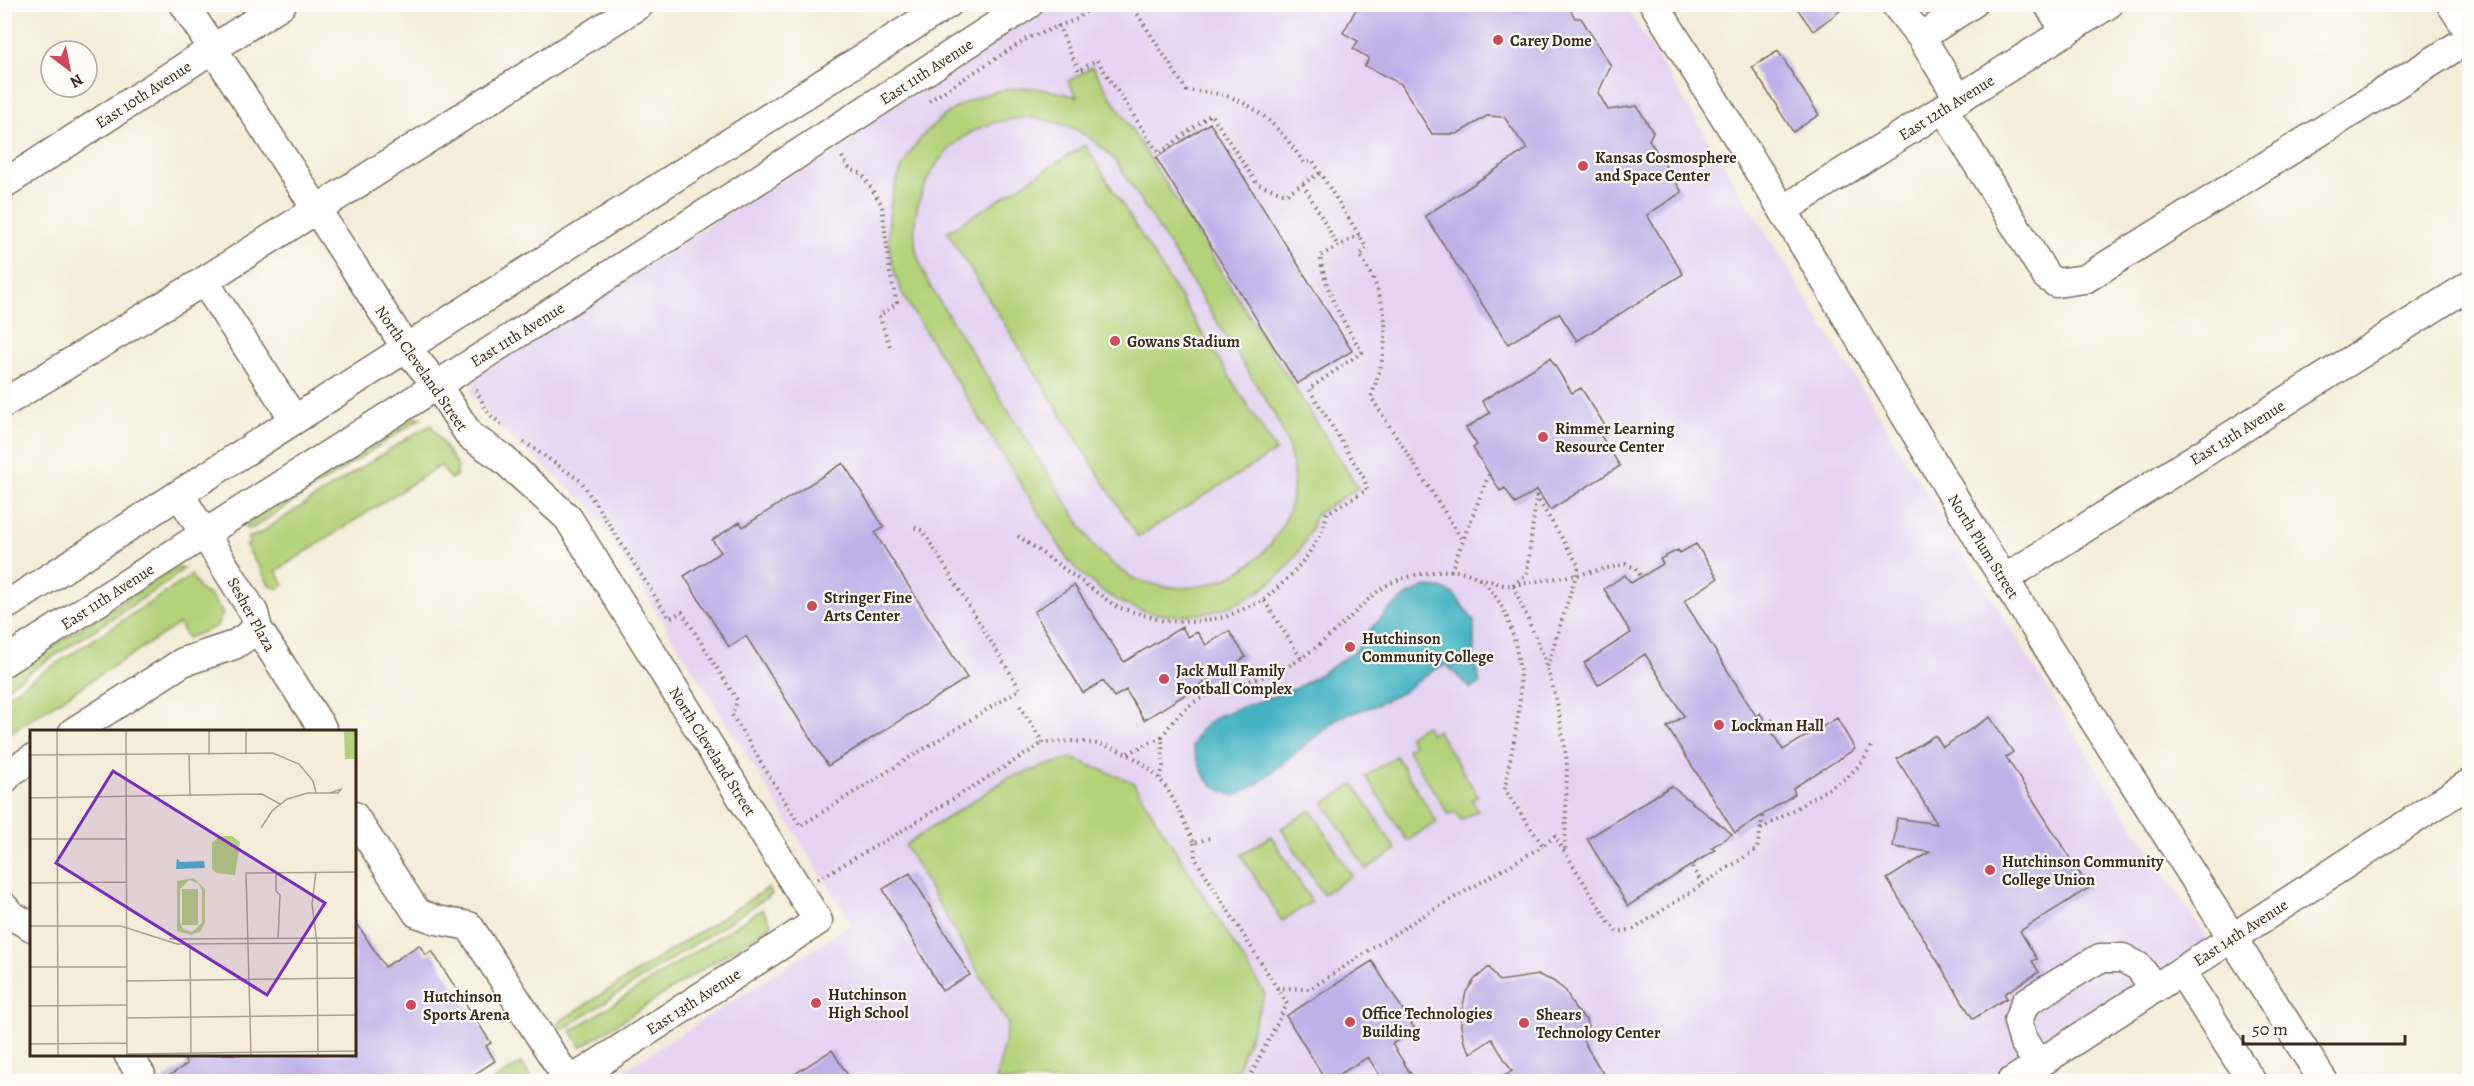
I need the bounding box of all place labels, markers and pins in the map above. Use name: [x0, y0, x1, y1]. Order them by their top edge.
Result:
place label: Carey Dome: [1510, 30, 1592, 52]
marker: Carey Dome: [1491, 33, 1505, 47]
place label: Kansas Cosmosphere and Space Center: [1595, 147, 1737, 187]
marker: Kansas Cosmosphere and Space Center: [1576, 159, 1590, 173]
place label: Gowans Stadium: [1127, 331, 1241, 353]
marker: Gowans Stadium: [1108, 334, 1122, 348]
place label: Rimmer Learning Resource Center: [1555, 418, 1675, 458]
marker: Rimmer Learning Resource Center: [1536, 430, 1550, 444]
place label: Stringer Fine Arts Center: [823, 587, 912, 627]
marker: Stringer Fine Arts Center: [805, 599, 819, 613]
place label: Hutchinson Community College: [1362, 628, 1494, 668]
marker: Hutchinson Community College: [1343, 640, 1357, 654]
place label: Jack Mull Family Football Complex: [1176, 660, 1292, 700]
marker: Jack Mull Family Football Complex: [1157, 672, 1171, 686]
place label: Lockman Hall: [1731, 715, 1824, 737]
marker: Lockman Hall: [1712, 718, 1726, 732]
place label: Hutchinson Community College Union: [2002, 851, 2164, 891]
marker: Hutchinson Community College Union: [1983, 863, 1997, 877]
place label: Hutchinson High School: [828, 984, 910, 1024]
place label: Hutchinson Sports Arena: [423, 986, 510, 1026]
marker: Hutchinson High School: [809, 996, 823, 1010]
marker: Hutchinson Sports Arena: [404, 998, 418, 1012]
place label: Office Technologies Building: [1362, 1003, 1492, 1043]
place label: Shears Technology Center: [1536, 1004, 1661, 1044]
marker: Office Technologies Building: [1343, 1015, 1357, 1029]
marker: Shears Technology Center: [1517, 1016, 1531, 1030]

